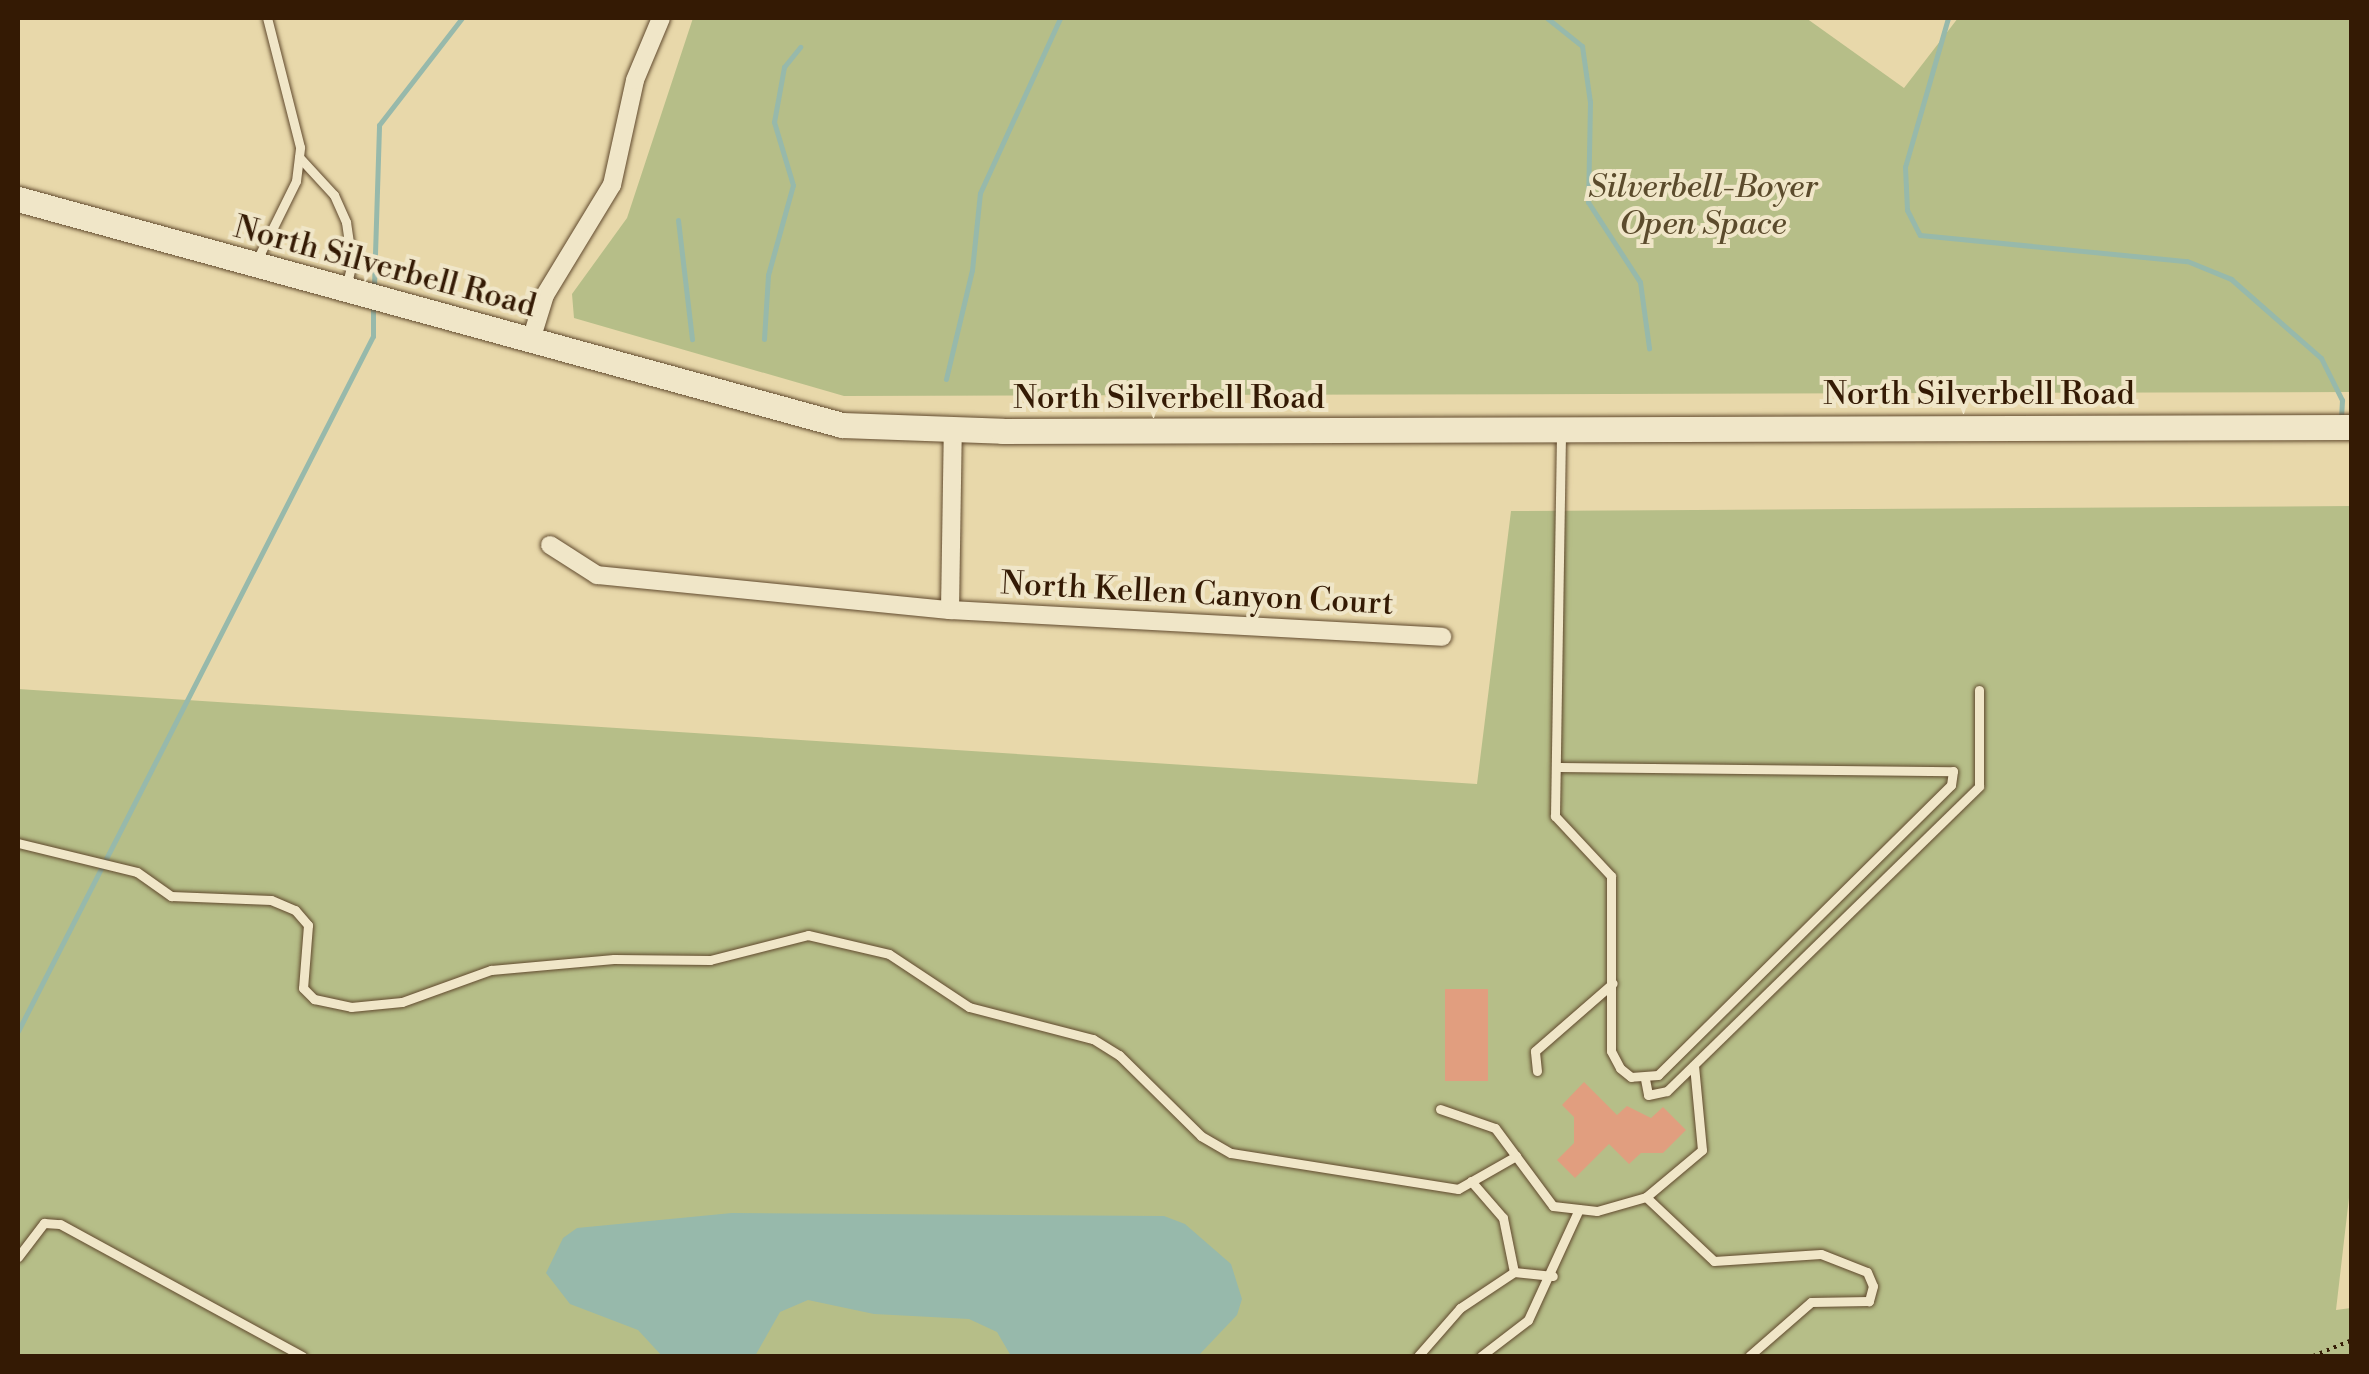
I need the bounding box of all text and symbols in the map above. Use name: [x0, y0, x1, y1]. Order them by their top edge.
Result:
park label: Silverbell-Boyer Open Space: [1588, 169, 1818, 244]
street label: North Silverbell Road: [230, 208, 540, 326]
street label: North Silverbell Road: [1823, 375, 2135, 413]
street label: North Silverbell Road: [1013, 379, 1325, 417]
street label: North Kellen Canyon Court: [1000, 565, 1394, 623]

